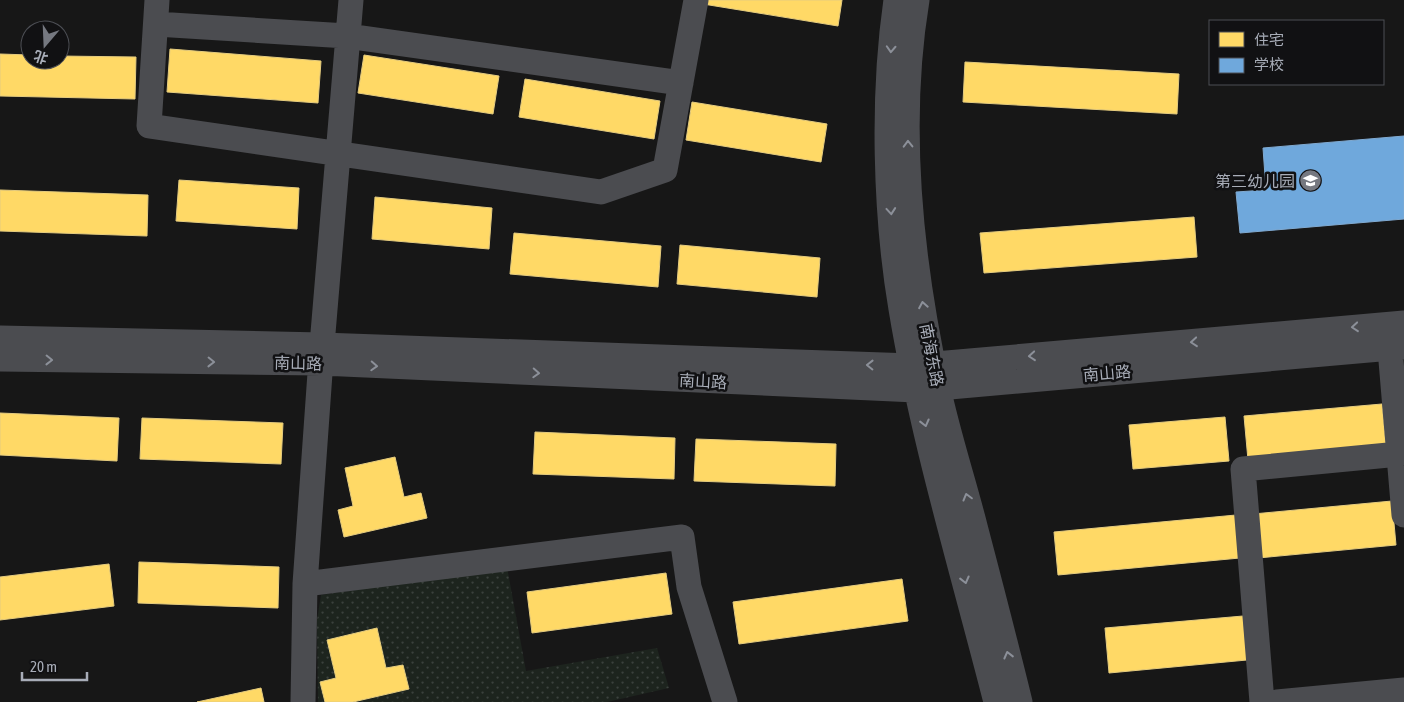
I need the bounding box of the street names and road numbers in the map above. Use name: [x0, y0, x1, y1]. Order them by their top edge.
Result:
street label: 南海东路: [917, 322, 947, 388]
street label: 南山路: [274, 354, 322, 372]
street label: 南山路: [1082, 362, 1132, 384]
street label: 南山路: [679, 371, 727, 391]

